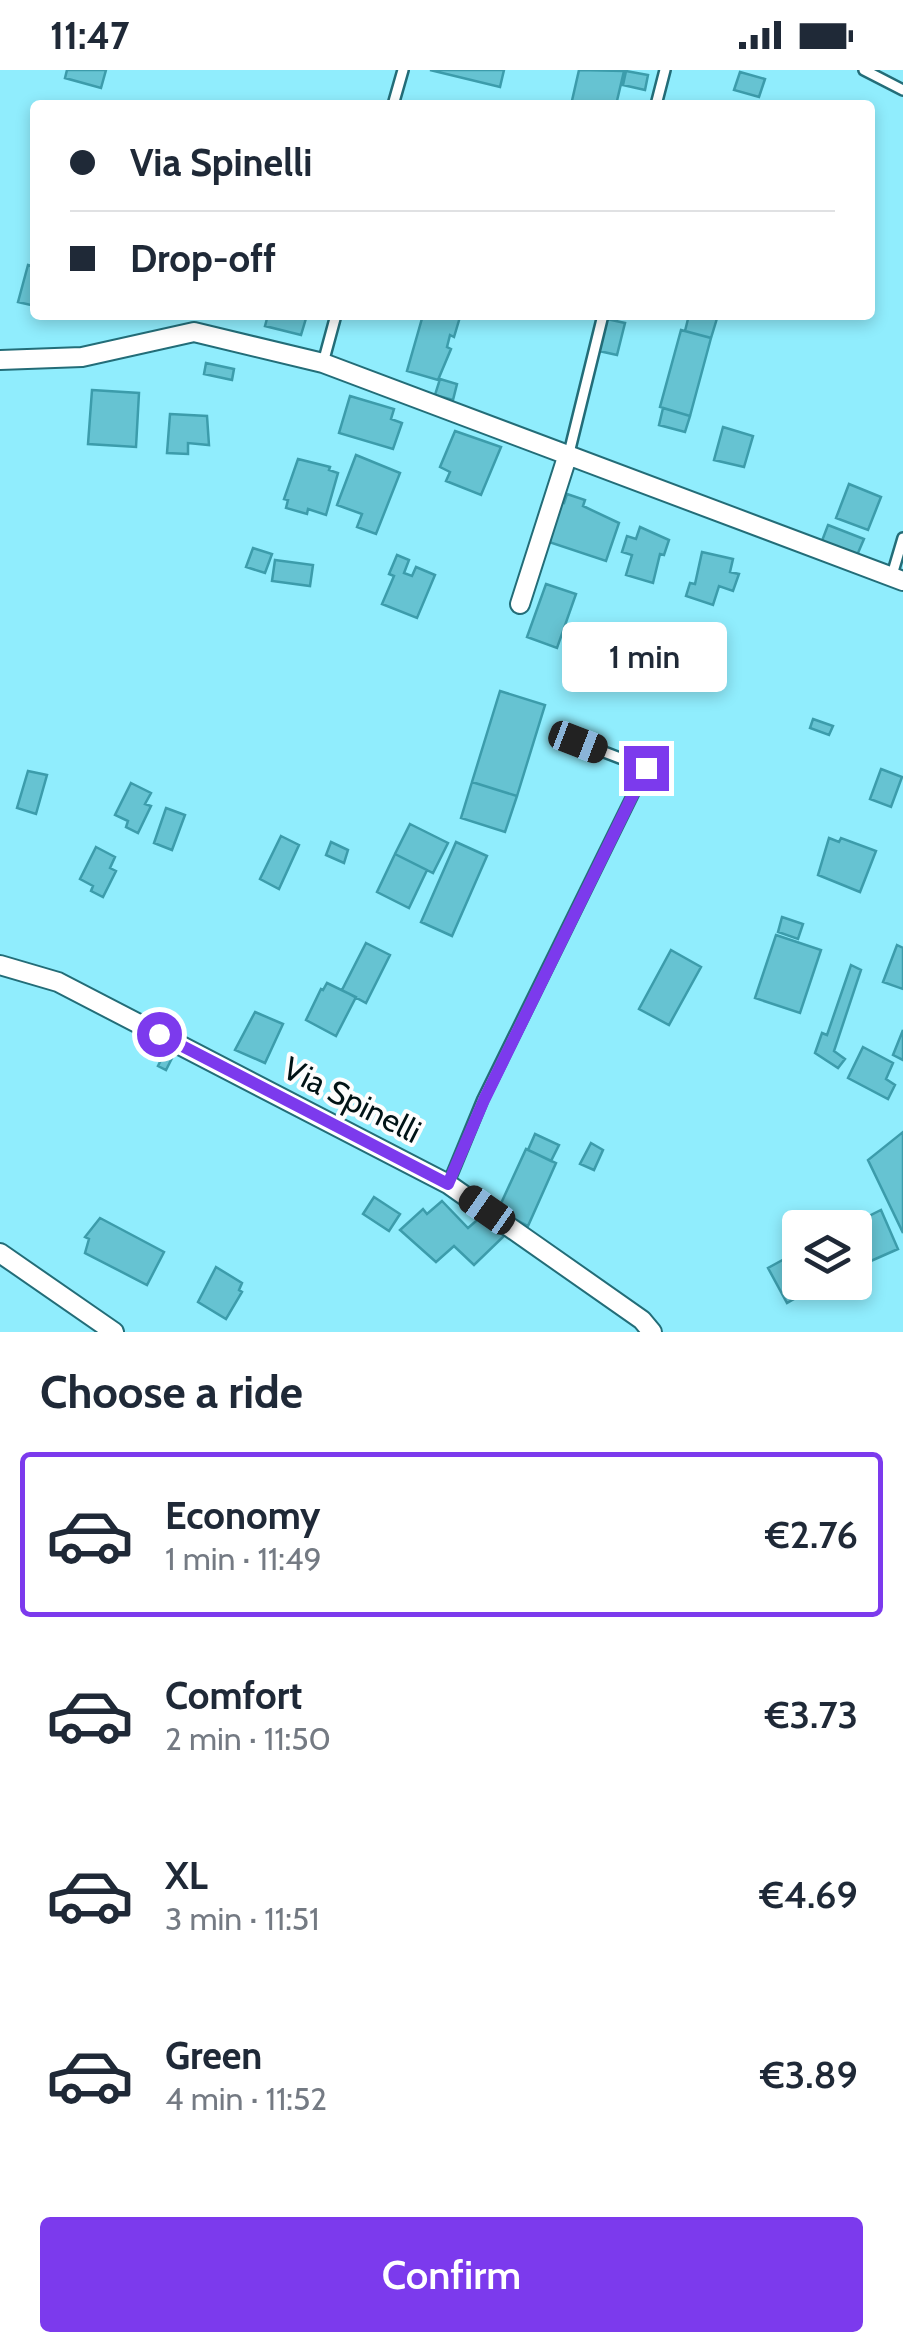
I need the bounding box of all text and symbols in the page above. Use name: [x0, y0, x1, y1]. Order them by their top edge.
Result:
text: 11:47: [50, 12, 129, 59]
text: Via Spinelli: [130, 139, 312, 186]
text: Drop-off: [130, 235, 276, 282]
callout: 1 min: [564, 623, 728, 693]
text: 1 min: [609, 637, 680, 676]
car: [545, 717, 611, 767]
route end: [624, 746, 669, 791]
route start: [137, 1012, 182, 1057]
street label: Via Spinelli: [277, 1048, 428, 1151]
car: [454, 1181, 520, 1239]
map controls: [782, 1210, 872, 1300]
button: layers: [782, 1210, 872, 1300]
text: Choose a ride: [40, 1365, 303, 1419]
icon: car: [45, 1490, 135, 1580]
text: Economy: [165, 1492, 320, 1539]
text: €2.76: [765, 1511, 858, 1558]
text: 1 min · 11:49: [165, 1539, 322, 1578]
icon: car: [45, 1670, 135, 1760]
text: Comfort: [165, 1672, 302, 1719]
text: €3.73: [765, 1691, 858, 1738]
text: 2 min · 11:50: [165, 1719, 331, 1758]
icon: car: [45, 1850, 135, 1940]
text: XL: [165, 1852, 208, 1899]
text: €4.69: [760, 1871, 858, 1918]
text: 3 min · 11:51: [165, 1899, 320, 1938]
icon: car: [45, 2030, 135, 2120]
text: Green: [165, 2032, 262, 2079]
text: €3.89: [760, 2051, 858, 2098]
text: 4 min · 11:52: [165, 2079, 327, 2118]
button: Confirm: [40, 2217, 863, 2332]

